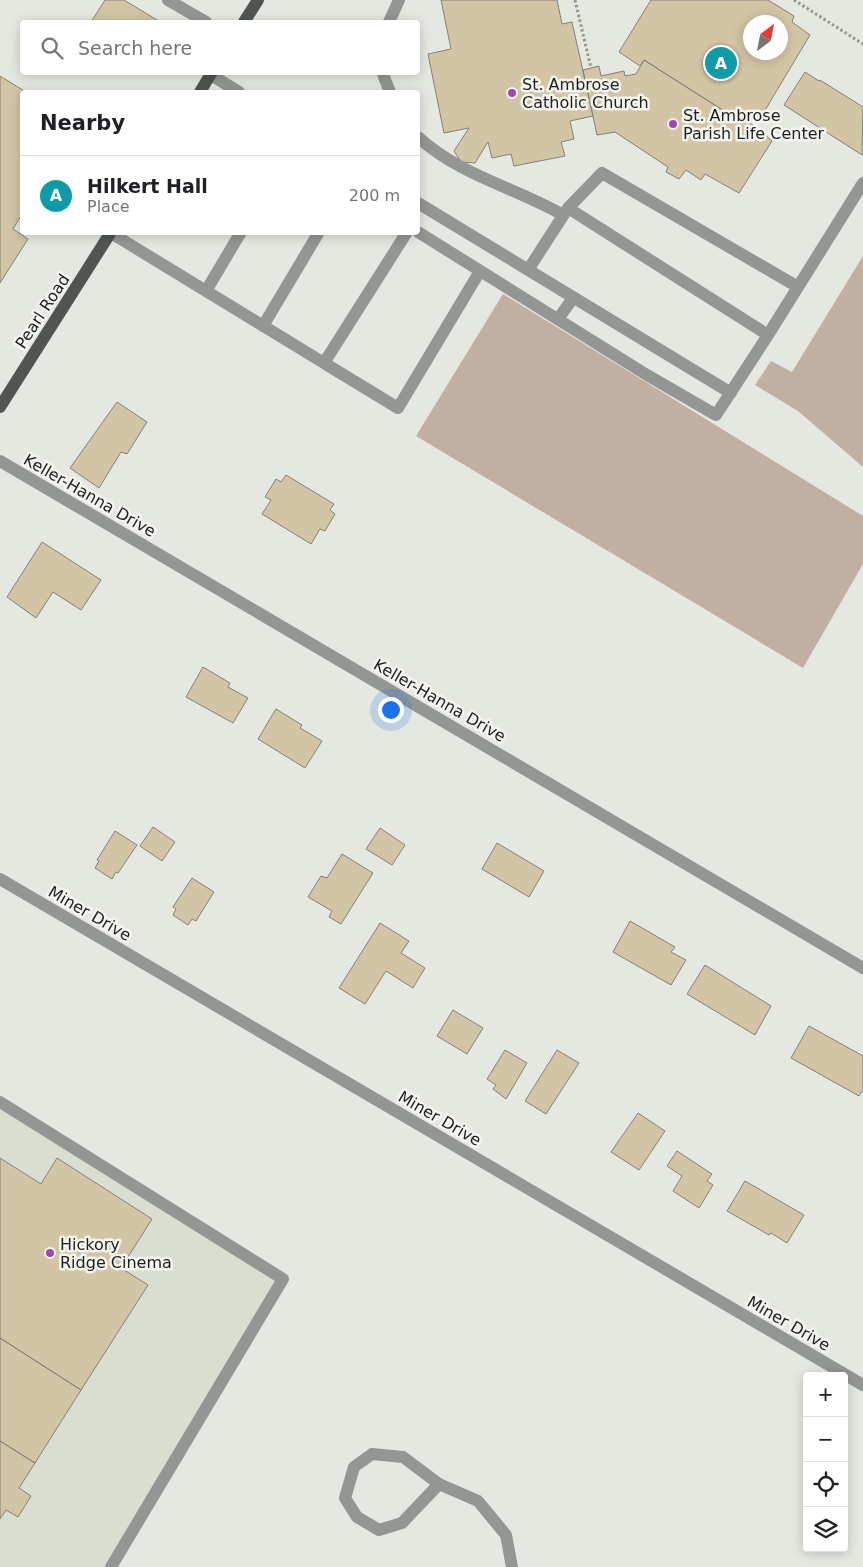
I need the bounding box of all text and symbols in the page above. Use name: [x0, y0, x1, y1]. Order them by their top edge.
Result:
north arrow: [743, 15, 788, 60]
search box: [20, 20, 420, 75]
icon: search: [38, 34, 66, 62]
text: Search here: [78, 37, 192, 59]
pin: A: [705, 44, 737, 82]
place label: St. Ambrose Catholic Church: [522, 75, 649, 112]
marker: St. Ambrose Catholic Church: [506, 87, 518, 99]
place label: St. Ambrose Parish Life Center: [683, 106, 825, 143]
text: Nearby: [40, 111, 125, 135]
marker: St. Ambrose Parish Life Center: [667, 118, 679, 130]
text: Hilkert Hall: [87, 175, 208, 197]
text: A: [50, 186, 62, 205]
text: 200 m: [349, 186, 400, 205]
text: Place: [87, 197, 130, 216]
street label: Pearl Road: [11, 270, 74, 352]
street label: Keller-Hanna Drive: [20, 450, 159, 541]
street label: Keller-Hanna Drive: [370, 655, 509, 746]
your location: [378, 697, 404, 723]
street label: Miner Drive: [45, 882, 135, 945]
street label: Miner Drive: [395, 1087, 485, 1150]
place label: Hickory Ridge Cinema: [60, 1235, 172, 1272]
marker: Hickory Ridge Cinema: [44, 1247, 56, 1259]
street label: Miner Drive: [744, 1292, 834, 1355]
map controls: [803, 1372, 848, 1552]
button: +: [803, 1372, 848, 1417]
button: −: [803, 1417, 848, 1462]
button: locate: [803, 1462, 848, 1507]
button: layers: [803, 1507, 848, 1552]

